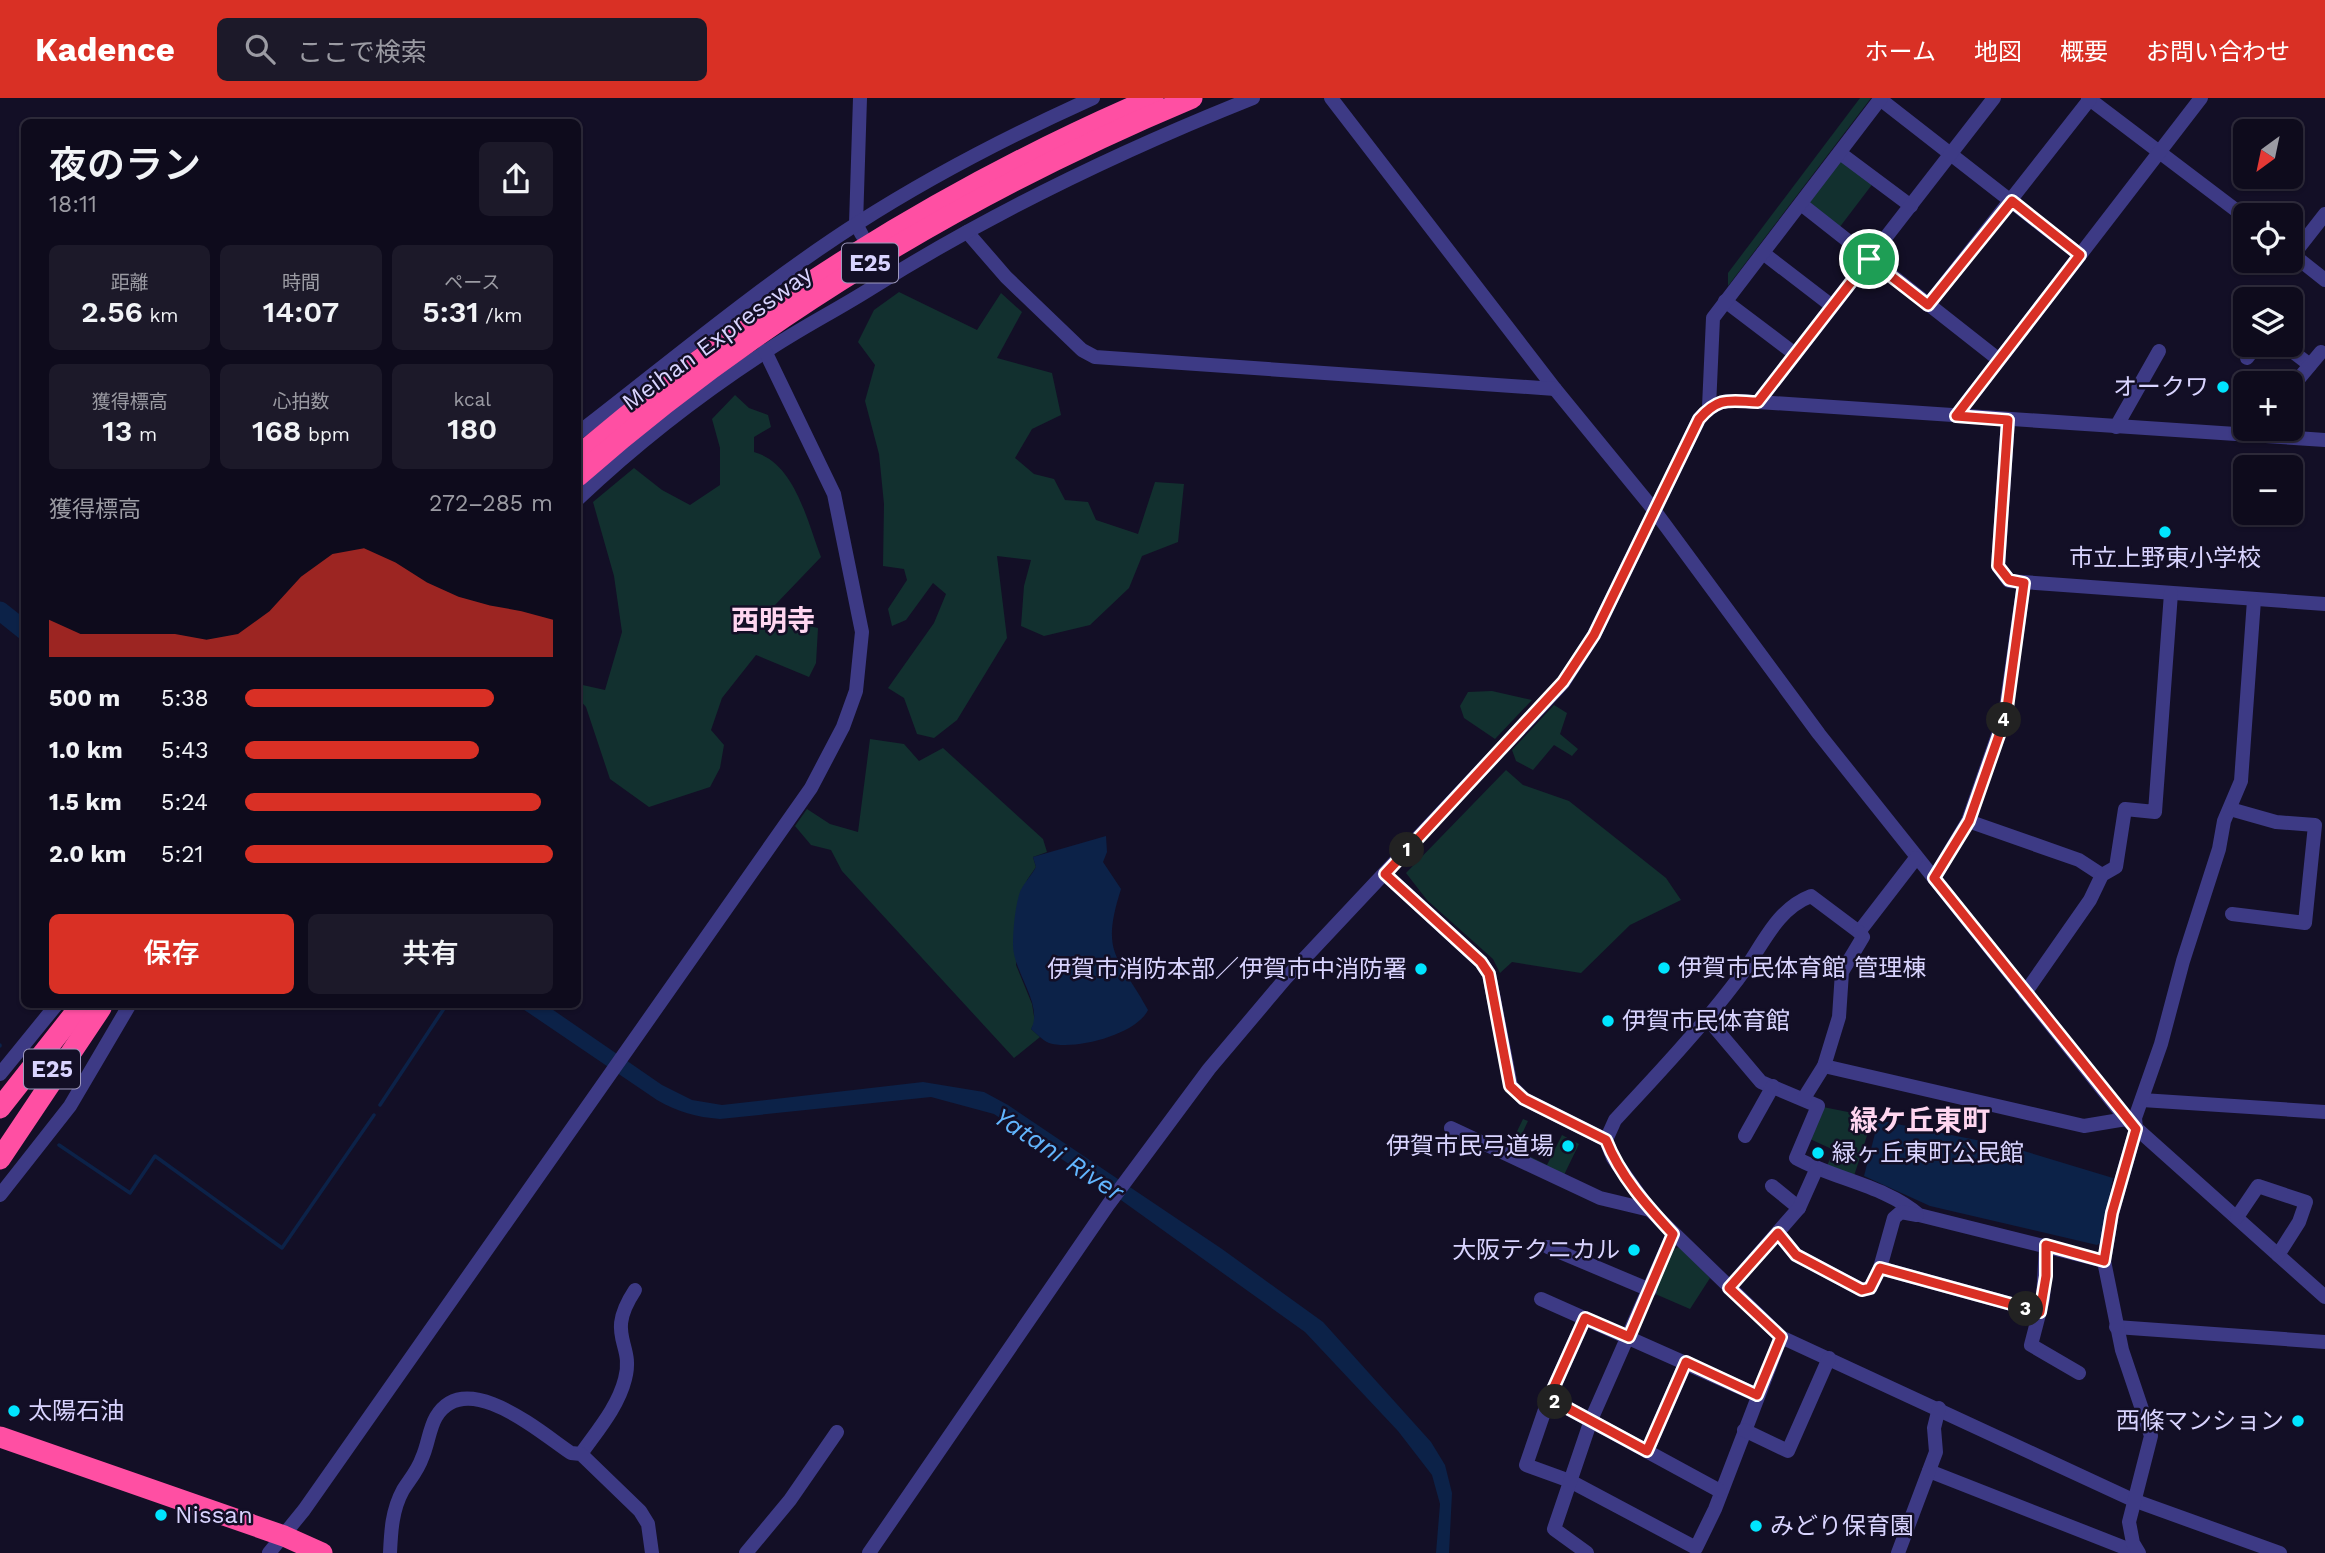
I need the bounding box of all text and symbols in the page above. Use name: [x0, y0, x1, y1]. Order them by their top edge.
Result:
search box: [217, 18, 707, 81]
text: Kadence: [35, 30, 175, 69]
icon: search: [241, 30, 279, 68]
text: ここで検索: [297, 37, 427, 67]
text: ホーム: [1865, 38, 1936, 66]
text: 地図: [1974, 38, 2022, 66]
text: 概要: [2060, 38, 2108, 66]
text: お問い合わせ: [2146, 38, 2290, 66]
north arrow: [2233, 119, 2303, 189]
map controls: [2233, 119, 2303, 525]
button: share: [479, 142, 553, 216]
text: 夜のラン: [49, 143, 201, 187]
text: 18:11: [49, 191, 97, 218]
button: locate: [2233, 203, 2303, 273]
pin: [1839, 229, 1899, 289]
icon: arrive: [1850, 240, 1888, 278]
road number: E25: [842, 244, 898, 282]
street label: Meihan Expressway: [617, 259, 818, 416]
text: 距離: [111, 271, 149, 294]
text: 時間: [282, 271, 320, 294]
text: ペース: [444, 271, 500, 294]
button: layers: [2233, 287, 2303, 357]
text: 2.56: [81, 294, 143, 329]
text: 14:07: [263, 294, 339, 329]
text: 5:31: [422, 294, 479, 329]
text: km: [143, 304, 178, 327]
text: /km: [479, 304, 522, 327]
button: +: [2233, 371, 2303, 441]
place label: オークワ: [2113, 373, 2209, 401]
marker: オークワ: [2215, 379, 2231, 395]
text: kcal: [454, 388, 491, 411]
text: 獲得標高: [92, 390, 168, 413]
text: 心拍数: [272, 390, 330, 413]
text: 180: [447, 411, 497, 446]
text: 13: [102, 413, 132, 448]
text: 168: [252, 413, 302, 448]
text: m: [132, 423, 157, 446]
text: bpm: [302, 423, 350, 446]
button: −: [2233, 455, 2303, 525]
text: 272–285 m: [429, 490, 553, 517]
text: 獲得標高: [49, 496, 141, 523]
marker: 市立上野東小学校: [2157, 524, 2173, 540]
place label: 市立上野東小学校: [2069, 544, 2261, 572]
district label: 西明寺: [731, 604, 815, 637]
text: 500 m: [49, 685, 120, 712]
text: 5:38: [161, 685, 209, 712]
pin: 4: [1986, 702, 2022, 738]
text: 4: [1997, 708, 2010, 731]
text: 1.0 km: [49, 737, 123, 764]
text: 5:43: [161, 737, 209, 764]
text: 1.5 km: [49, 789, 122, 816]
text: 5:24: [161, 789, 208, 816]
pin: 1: [1390, 832, 1424, 868]
text: 1: [1402, 838, 1411, 861]
text: 2.0 km: [49, 841, 127, 868]
text: 5:21: [161, 841, 204, 868]
button: 保存: [49, 914, 294, 994]
button: 共有: [308, 914, 553, 994]
place label: 伊賀市民体育館 管理棟: [1678, 954, 1926, 982]
place label: 伊賀市消防本部／伊賀市中消防署: [1047, 955, 1407, 983]
marker: 伊賀市民体育館 管理棟: [1656, 960, 1672, 976]
marker: 伊賀市消防本部／伊賀市中消防署: [1413, 961, 1429, 977]
place label: 伊賀市民体育館: [1622, 1007, 1790, 1035]
marker: 伊賀市民体育館: [1600, 1013, 1616, 1029]
road number: E25: [24, 1050, 80, 1088]
water label: Yatani River: [989, 1101, 1130, 1207]
district label: 緑ケ丘東町: [1850, 1104, 1990, 1137]
place label: 伊賀市民弓道場: [1386, 1132, 1554, 1160]
marker: 伊賀市民弓道場: [1560, 1138, 1576, 1154]
place label: 緑ヶ丘東町公民館: [1832, 1139, 2024, 1167]
marker: 緑ヶ丘東町公民館: [1810, 1145, 1826, 1161]
place label: 大阪テクニカル: [1452, 1236, 1620, 1264]
marker: 大阪テクニカル: [1626, 1242, 1642, 1258]
pin: 3: [2008, 1292, 2044, 1326]
text: 3: [2020, 1297, 2031, 1320]
pin: 2: [1538, 1384, 1572, 1420]
text: 2: [1549, 1390, 1560, 1413]
place label: 太陽石油: [28, 1397, 124, 1425]
marker: 太陽石油: [6, 1403, 22, 1419]
place label: 西條マンション: [2116, 1407, 2284, 1435]
marker: 西條マンション: [2290, 1413, 2306, 1429]
place label: Nissan: [175, 1501, 253, 1529]
marker: Nissan: [153, 1507, 169, 1523]
place label: みどり保育園: [1770, 1512, 1914, 1540]
marker: みどり保育園: [1748, 1518, 1764, 1534]

